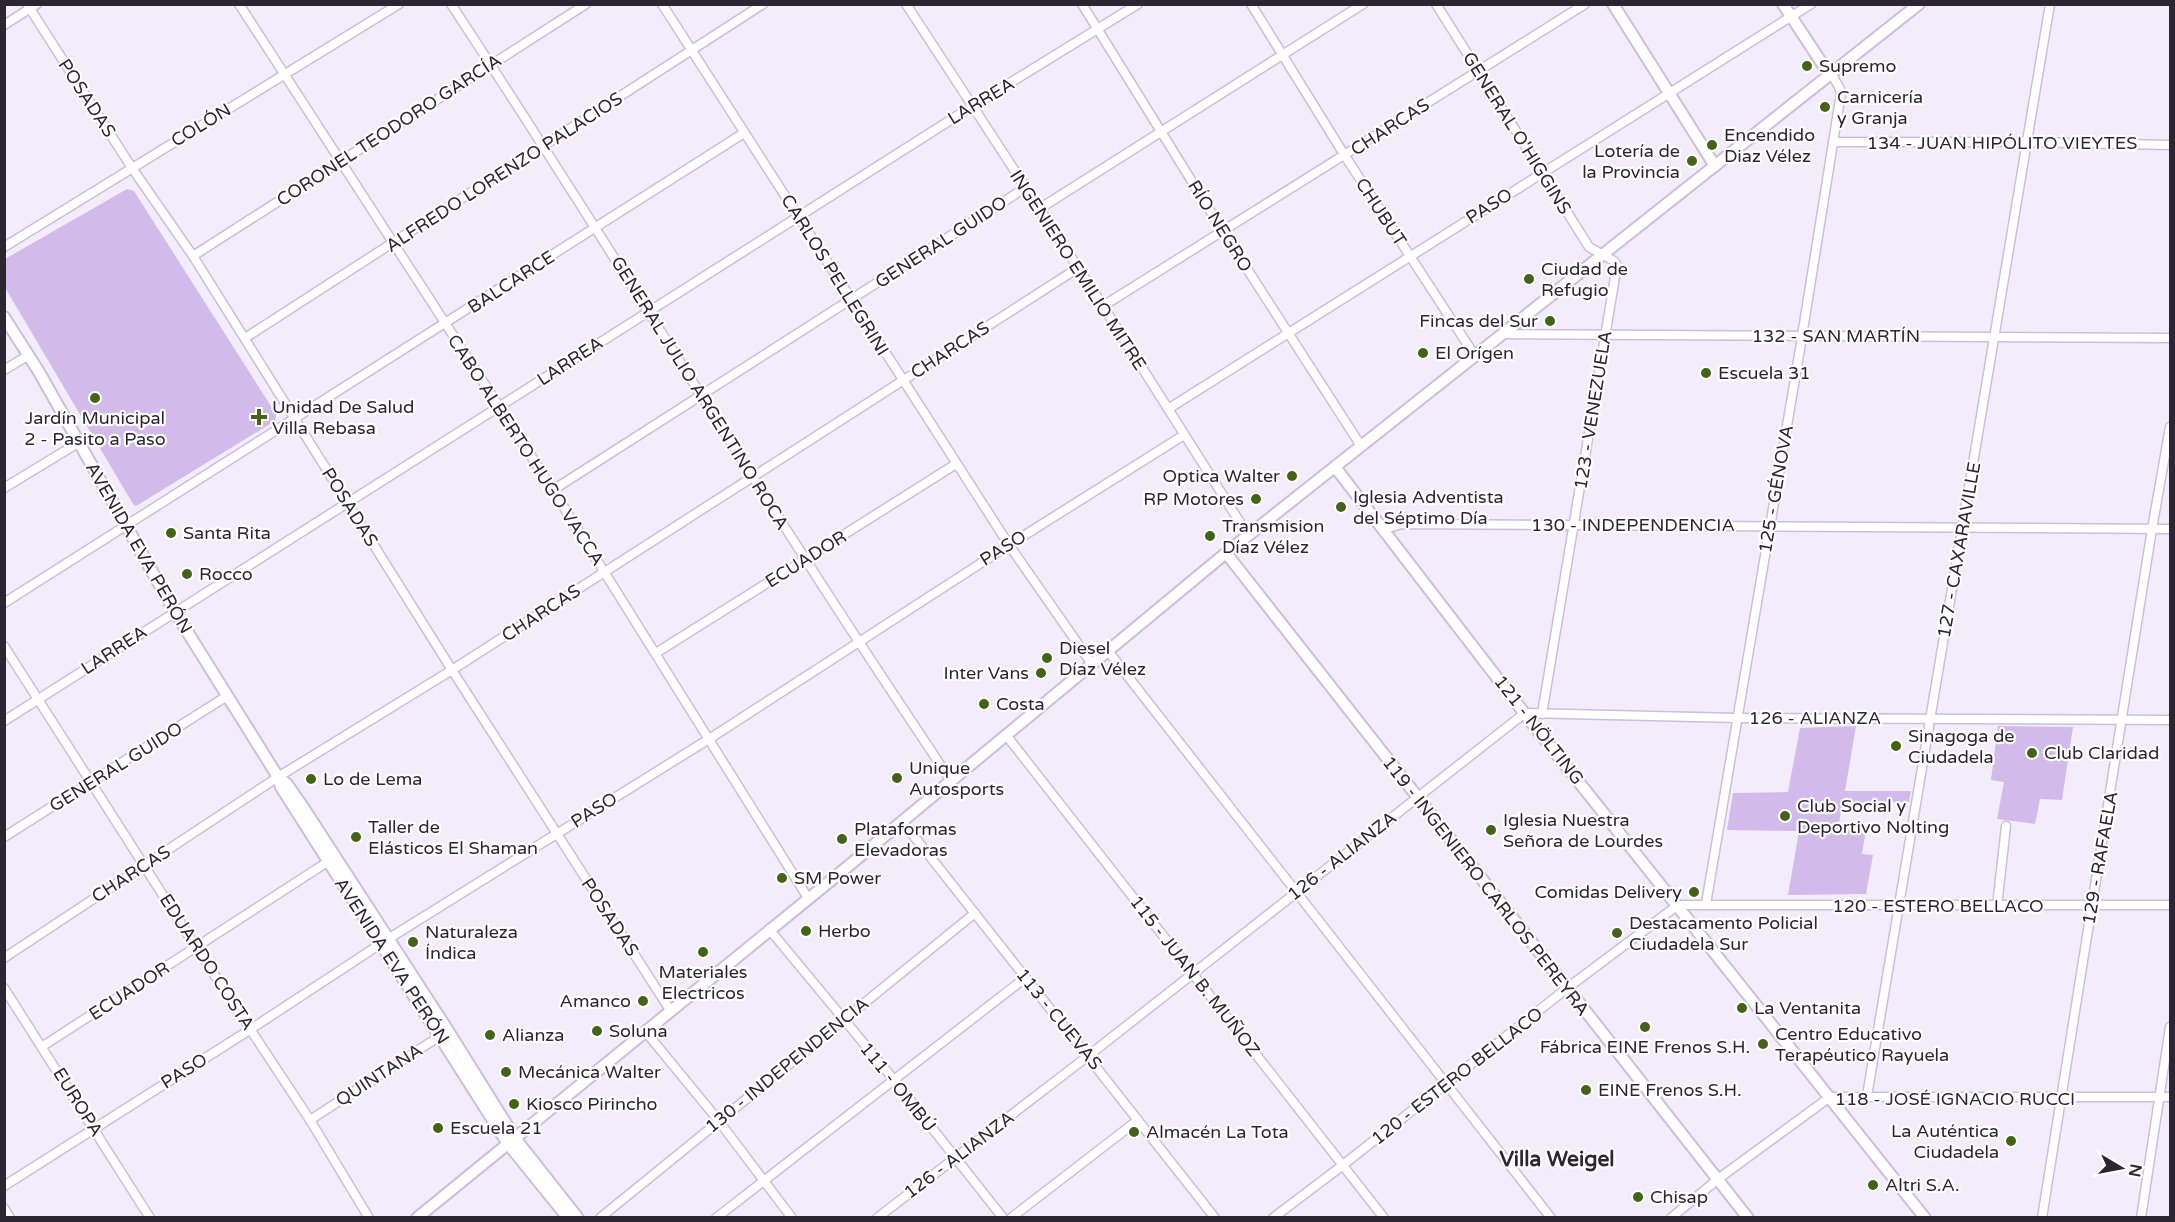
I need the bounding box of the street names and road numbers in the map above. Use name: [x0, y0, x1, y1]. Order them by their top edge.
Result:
street label: GENERAL O'HIGGINS: [1458, 48, 1576, 218]
street label: CORONEL TEODORO GARCÍA: [273, 49, 505, 211]
street label: POSADAS: [54, 55, 120, 141]
street label: LARREA: [944, 73, 1018, 129]
street label: ALFREDO LORENZO PALACIOS: [382, 87, 626, 257]
street label: CHARCAS: [1347, 93, 1433, 161]
street label: COLÓN: [167, 99, 235, 151]
street label: 134 - JUAN HIPÓLITO VIEYTES: [1867, 132, 2137, 154]
street label: INGENIERO EMILIO MITRE: [1005, 166, 1151, 374]
street label: CHUBUT: [1351, 174, 1411, 250]
street label: RÍO NEGRO: [1183, 176, 1257, 276]
street label: PASO: [1462, 183, 1516, 229]
street label: CARLOS PELLEGRINI: [776, 190, 894, 360]
street label: GENERAL GUIDO: [871, 191, 1011, 293]
street label: BALCARCE: [463, 246, 559, 318]
street label: GENERAL JULIO ARGENTINO ROCA: [606, 252, 794, 534]
street label: CHARCAS: [907, 316, 993, 384]
street label: 132 - SAN MARTÍN: [1752, 325, 1920, 347]
street label: 123 - VENEZUELA: [1570, 329, 1616, 491]
street label: CABO ALBERTO HUGO VACCA: [443, 330, 609, 570]
street label: LARREA: [533, 332, 607, 390]
street label: 125 - GÉNOVA: [1754, 423, 1798, 555]
street label: AVENIDA EVA PERÓN: [81, 458, 197, 638]
street label: 127 - CAXARAVILLE: [1933, 460, 1985, 640]
street label: POSADAS: [317, 463, 383, 551]
street label: 130 - INDEPENDENCIA: [1531, 514, 1735, 536]
street label: ECUADOR: [761, 525, 851, 593]
street label: PASO: [976, 525, 1030, 571]
street label: CHARCAS: [498, 579, 584, 647]
street label: LARREA: [77, 621, 151, 679]
street label: 121 - NÖLTING: [1489, 671, 1589, 789]
street label: 126 - ALIANZA: [1749, 707, 1881, 729]
street label: GENERAL GUIDO: [45, 717, 187, 817]
street label: 119 - INGENIERO CARLOS PEREYRA: [1378, 752, 1594, 1020]
street label: PASO: [567, 787, 621, 833]
street label: 129 - RAFAELA: [2077, 790, 2123, 926]
street label: 126 - ALIANZA: [1283, 807, 1401, 905]
street label: CHARCAS: [88, 840, 174, 908]
street label: AVENIDA EVA PERÓN: [330, 874, 454, 1048]
street label: POSADAS: [577, 874, 643, 960]
street label: EDUARDO COSTA: [155, 890, 259, 1034]
street label: 115 - JUAN B. MUÑOZ: [1125, 891, 1265, 1061]
street label: 120 - ESTERO BELLACO: [1832, 895, 2044, 917]
street label: ECUADOR: [85, 957, 173, 1025]
street label: 113 - CUEVAS: [1011, 964, 1107, 1074]
street label: 130 - INDEPENDENCIA: [701, 992, 873, 1138]
street label: 120 - ESTERO BELLACO: [1367, 1002, 1547, 1150]
street label: 111 - OMBÚ: [855, 1038, 941, 1136]
street label: QUINTANA: [331, 1039, 427, 1111]
street label: PASO: [157, 1048, 211, 1094]
street label: EUROPA: [48, 1063, 108, 1141]
street label: 118 - JOSÉ IGNACIO RUCCI: [1835, 1088, 2075, 1110]
street label: 126 - ALIANZA: [900, 1106, 1018, 1204]

